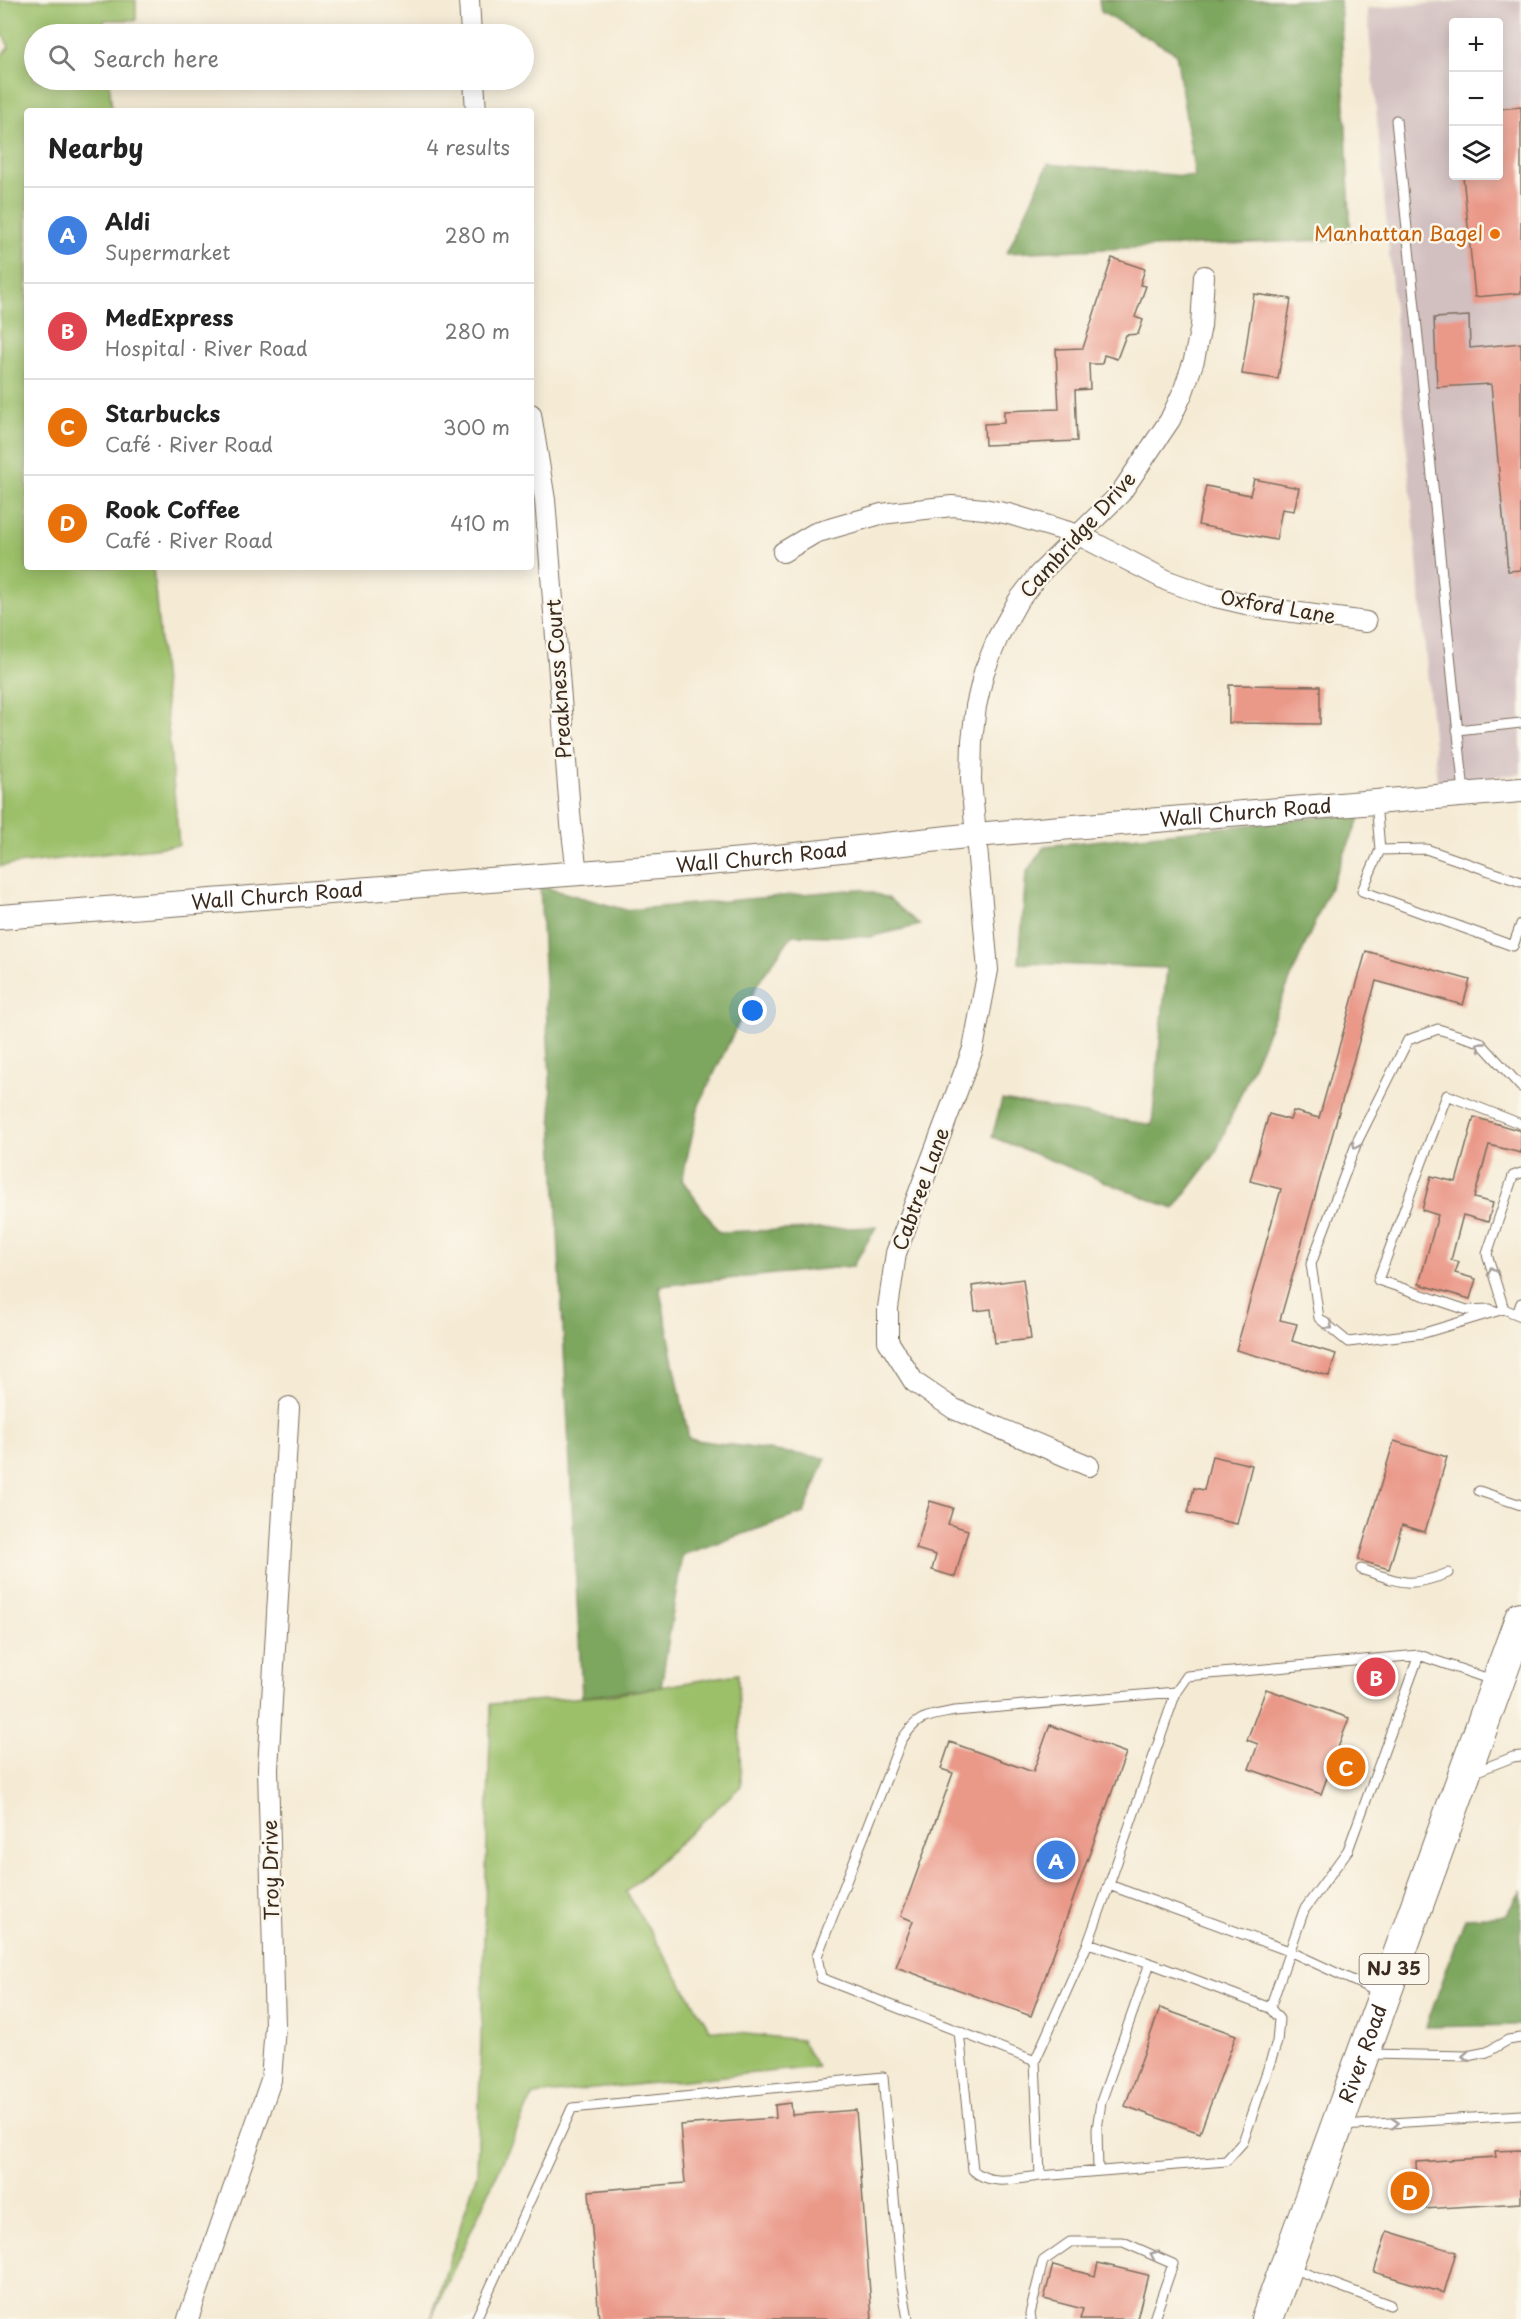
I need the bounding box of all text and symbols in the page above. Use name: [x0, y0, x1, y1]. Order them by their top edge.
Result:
map controls: [1449, 18, 1503, 180]
button: +: [1449, 18, 1503, 72]
search box: [24, 24, 534, 90]
icon: search: [45, 41, 78, 74]
text: Search here: [93, 41, 219, 74]
button: −: [1449, 72, 1503, 126]
button: layers: [1449, 126, 1503, 180]
text: Nearby: [48, 128, 143, 167]
text: 4 results: [426, 132, 510, 162]
text: Aldi: [105, 204, 150, 237]
place label: Manhattan Bagel: [1314, 218, 1483, 248]
text: A: [60, 220, 75, 250]
text: 280 m: [445, 220, 510, 250]
marker: Manhattan Bagel: [1488, 227, 1502, 241]
text: Supermarket: [105, 237, 231, 267]
text: MedExpress: [105, 300, 233, 333]
text: B: [61, 316, 74, 346]
text: 280 m: [445, 316, 510, 346]
text: Hospital · River Road: [105, 333, 308, 363]
text: Starbucks: [105, 396, 220, 429]
text: C: [60, 412, 75, 442]
text: 300 m: [443, 412, 510, 442]
text: Café · River Road: [105, 429, 273, 459]
street label: Cambridge Drive: [1012, 464, 1142, 604]
text: Rook Coffee: [105, 492, 240, 525]
text: D: [60, 508, 75, 538]
text: 410 m: [450, 508, 510, 538]
text: Café · River Road: [105, 525, 273, 555]
street label: Oxford Lane: [1218, 581, 1338, 631]
street label: Preakness Court: [537, 598, 579, 760]
street label: Wall Church Road: [1158, 790, 1333, 834]
street label: Wall Church Road: [675, 833, 849, 880]
street label: Wall Church Road: [190, 874, 364, 916]
your location: [738, 996, 767, 1025]
one-way arrow: [1476, 1042, 1487, 1053]
street label: Cabtree Lane: [884, 1123, 956, 1255]
one-way arrow: [1352, 1138, 1364, 1149]
one-way arrow: [1487, 1266, 1499, 1277]
one-way arrow: [1322, 1319, 1333, 1330]
pin: B: [1356, 1654, 1396, 1700]
pin: C: [1326, 1744, 1366, 1790]
street label: Troy Drive: [254, 1819, 286, 1921]
pin: A: [1036, 1838, 1076, 1882]
road number: NJ 35: [1360, 1954, 1428, 1984]
street label: River Road: [1330, 2000, 1394, 2107]
one-way arrow: [1462, 2049, 1471, 2062]
one-way arrow: [1391, 2117, 1400, 2130]
pin: D: [1390, 2168, 1430, 2214]
one-way arrow: [1149, 2251, 1160, 2263]

